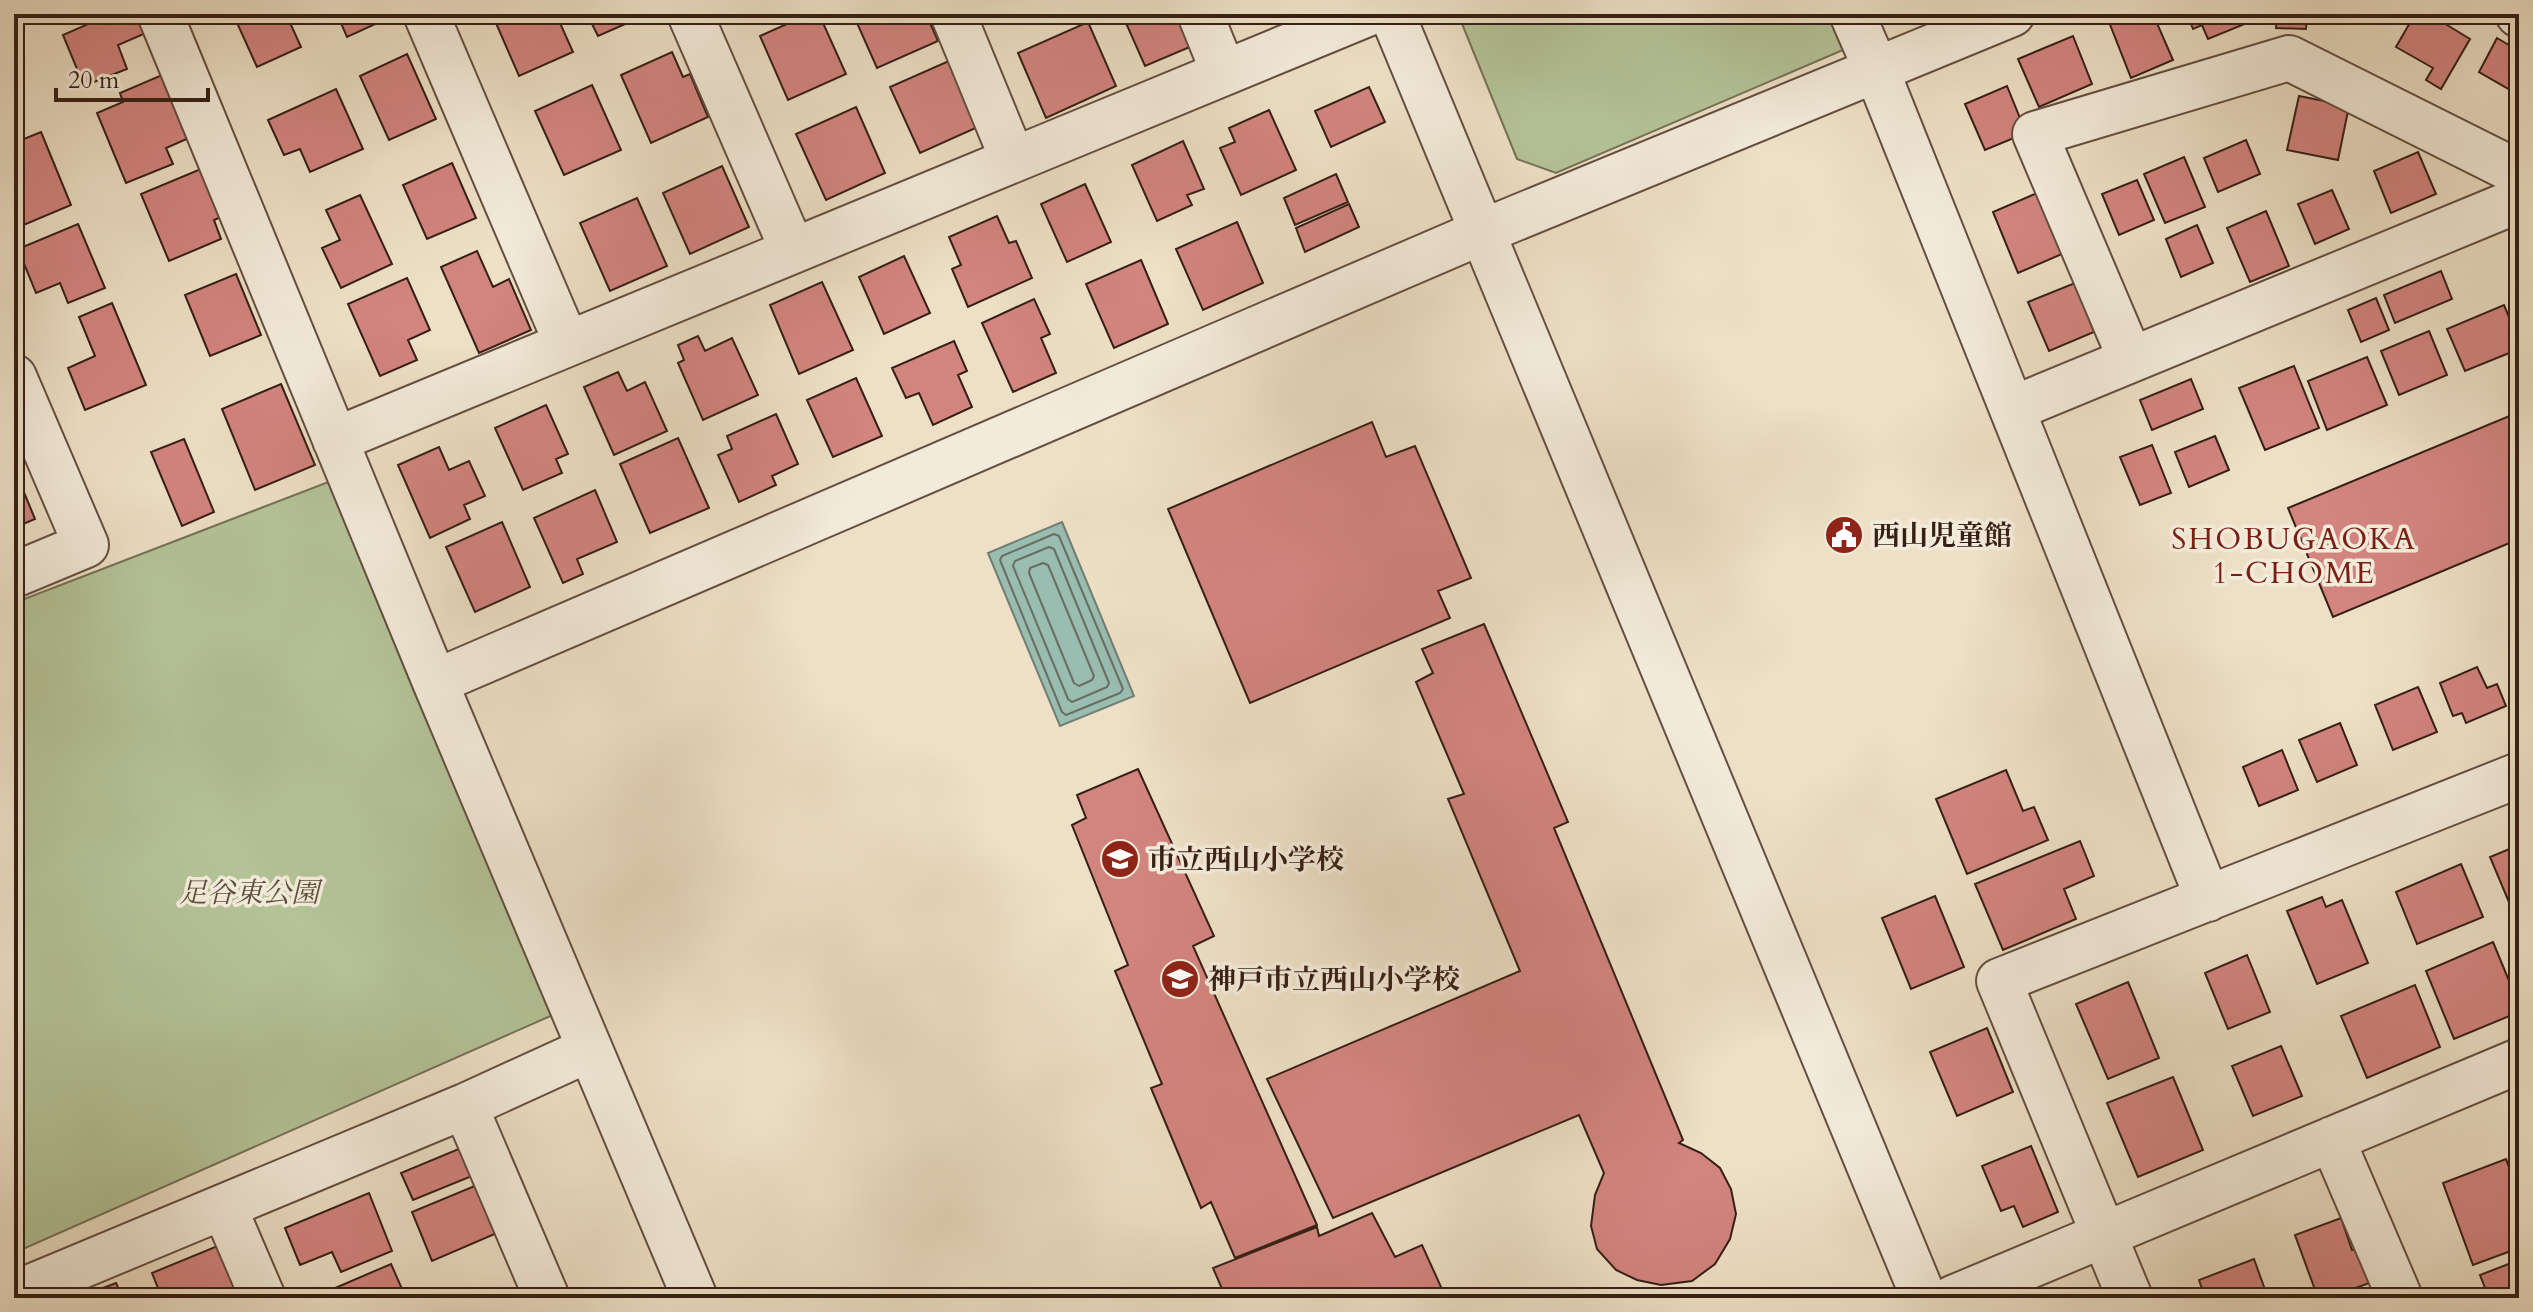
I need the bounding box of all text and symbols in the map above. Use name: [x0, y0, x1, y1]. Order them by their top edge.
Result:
scale bar: [56, 52, 208, 102]
text: 20 m: [68, 64, 120, 97]
public building icon: 西山児童館: [1823, 514, 1865, 556]
place label: 西山児童館: [1872, 517, 2012, 555]
district label: SHOBUGAOKA 1-CHOME: [2171, 519, 2417, 594]
school or university icon: 市立西山小学校: [1099, 838, 1141, 880]
place label: 市立西山小学校: [1148, 841, 1344, 879]
park label: 足谷東公園: [179, 874, 323, 912]
school or university icon: 神戸市立西山小学校: [1159, 958, 1201, 1000]
place label: 神戸市立西山小学校: [1208, 961, 1460, 999]

